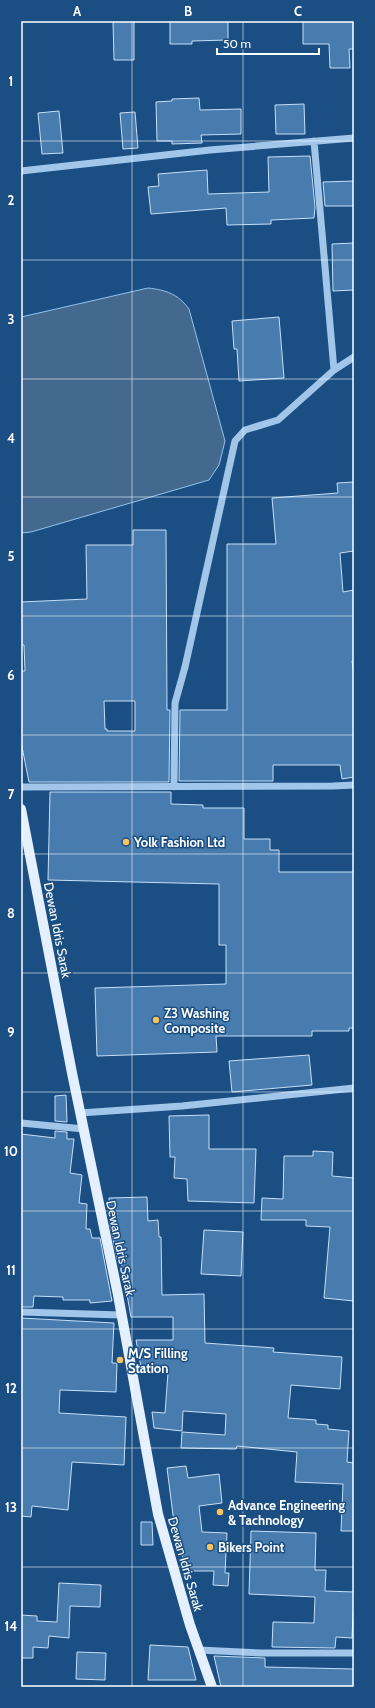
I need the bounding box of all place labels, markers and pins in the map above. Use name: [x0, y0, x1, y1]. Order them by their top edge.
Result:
place label: Yolk Fashion Ltd: [133, 834, 225, 850]
marker: Yolk Fashion Ltd: [121, 837, 131, 847]
place label: Z3 Washing Composite: [164, 1005, 230, 1036]
marker: Z3 Washing Composite: [151, 1015, 161, 1025]
place label: M/S Filling Station: [128, 1345, 188, 1376]
marker: M/S Filling Station: [115, 1355, 125, 1365]
place label: Advance Engineering & Tachnology: [228, 1497, 345, 1528]
marker: Advance Engineering & Tachnology: [215, 1507, 225, 1517]
place label: Bikers Point: [218, 1539, 285, 1555]
marker: Bikers Point: [205, 1542, 215, 1552]

